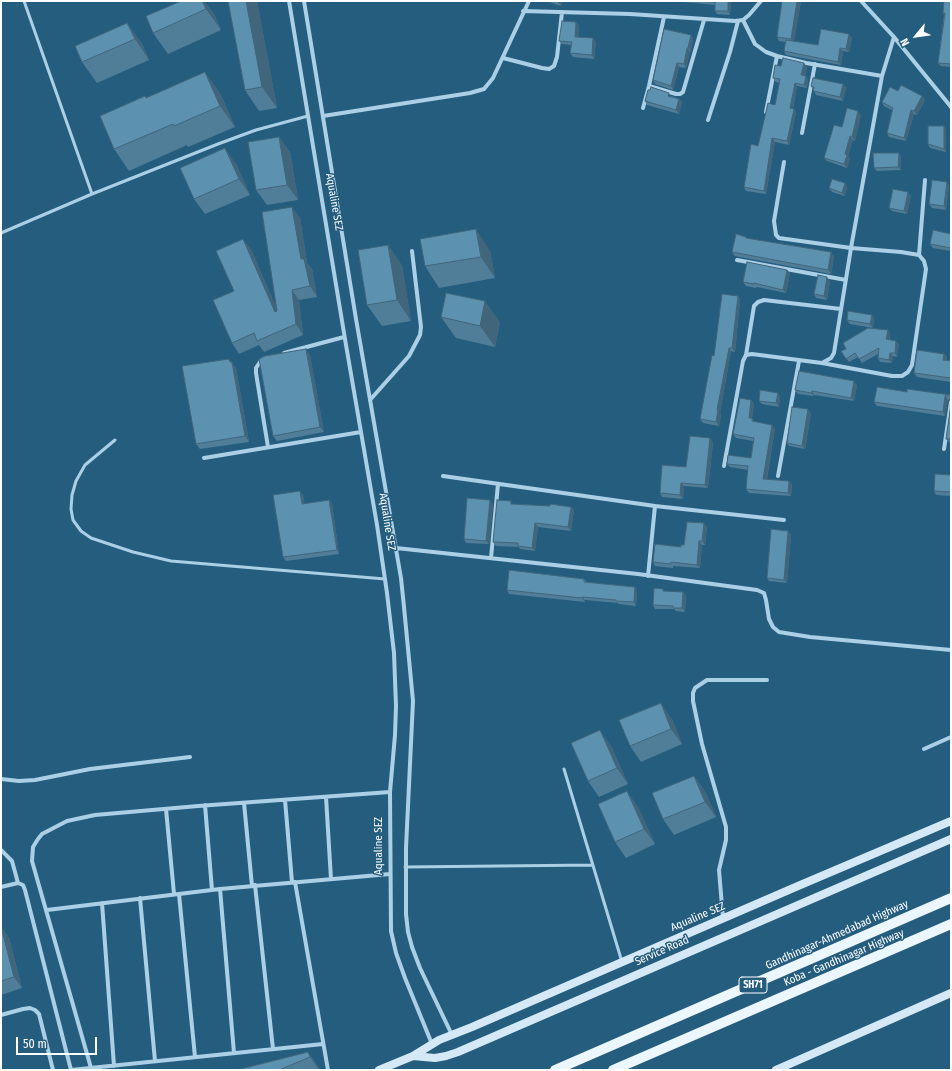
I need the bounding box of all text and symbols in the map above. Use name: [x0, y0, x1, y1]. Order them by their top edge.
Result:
north arrow: [896, 16, 936, 56]
text: N: [898, 36, 912, 48]
street label: Aqualine SEZ: [322, 172, 346, 232]
street label: Aqualine SEZ: [376, 492, 398, 552]
street label: Aqualine SEZ: [372, 817, 386, 875]
street label: Gandhinagar-Ahmedabad Highway: [764, 897, 910, 973]
street label: Aqualine SEZ: [669, 900, 727, 934]
street label: Koba - Gandhinagar Highway: [782, 927, 906, 989]
street label: Service Road: [633, 933, 691, 969]
road number: SH71: [739, 977, 767, 993]
scale bar: [18, 1029, 99, 1055]
text: 50 m: [23, 1037, 47, 1051]

